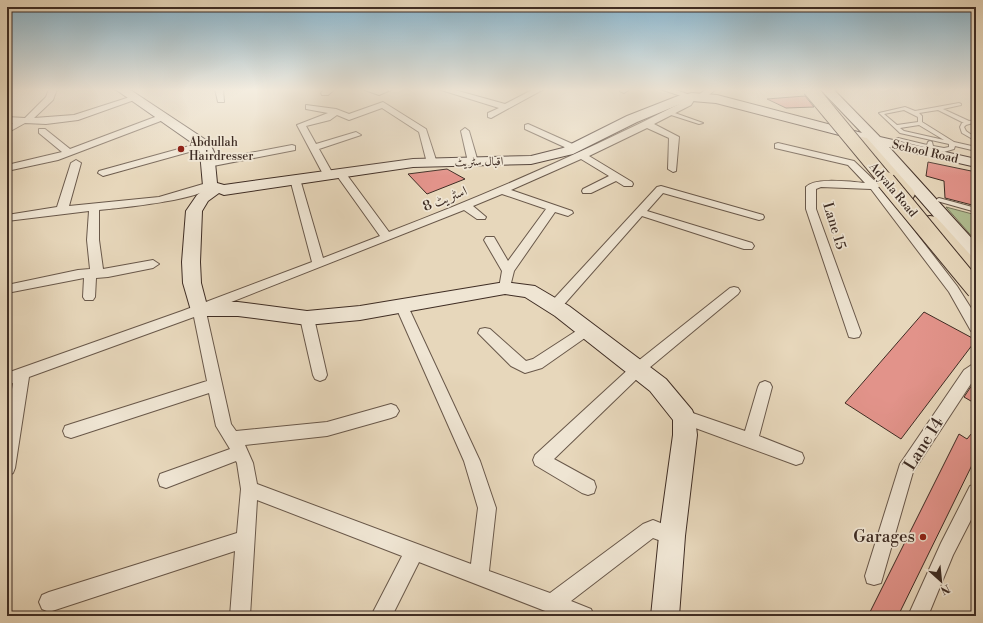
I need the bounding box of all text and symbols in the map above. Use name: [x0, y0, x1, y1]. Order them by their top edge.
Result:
place label: Abdullah Hairdresser: [188, 135, 253, 164]
street label: School Road: [890, 137, 960, 167]
marker: Abdullah Hairdresser: [176, 144, 186, 154]
street label: اقبال سٹریٹ: [455, 154, 504, 170]
street label: Adyala Road: [865, 159, 920, 221]
street label: اسٹریٹ 8: [420, 182, 470, 216]
street label: Lane 15: [818, 200, 850, 252]
street label: Lane 14: [899, 413, 949, 475]
place label: Garages: [853, 526, 915, 548]
marker: Garages: [918, 532, 928, 542]
north arrow: [921, 561, 961, 601]
text: N: [938, 581, 952, 597]

